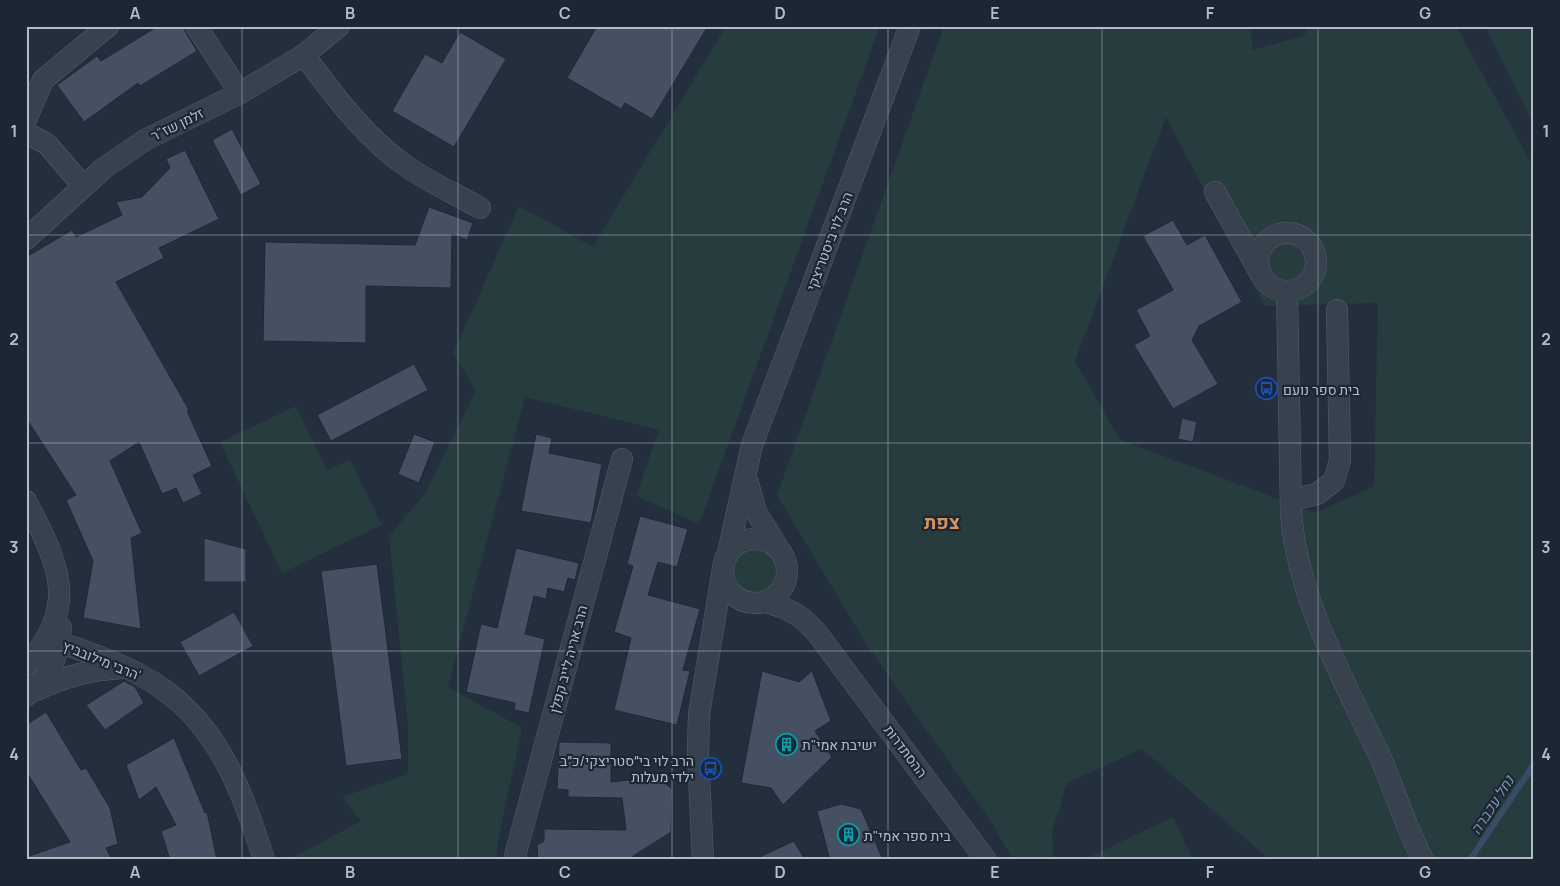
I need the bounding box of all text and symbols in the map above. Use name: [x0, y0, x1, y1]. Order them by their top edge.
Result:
text: A: [130, 2, 141, 24]
text: B: [345, 2, 355, 24]
text: C: [559, 2, 571, 24]
text: D: [774, 2, 786, 24]
text: E: [990, 2, 1000, 24]
text: F: [1206, 2, 1215, 24]
text: G: [1419, 2, 1431, 24]
street label: זלמן שז"ר: [148, 103, 206, 145]
text: 1: [10, 120, 18, 142]
text: 1: [1542, 120, 1550, 142]
street label: הרב לוי ביסטריצקי: [801, 189, 857, 293]
text: 2: [9, 328, 19, 350]
text: 2: [1541, 328, 1551, 350]
bus stop icon: בית ספר נועם: [1255, 377, 1279, 401]
place label: בית ספר נועם: [1283, 380, 1360, 399]
district label: צפת: [924, 509, 960, 535]
text: 3: [9, 536, 19, 558]
text: 3: [1541, 536, 1551, 558]
street label: הרב אריה לייב קפלן: [544, 603, 592, 715]
street label: הרבי מילובביץ': [60, 636, 144, 684]
street label: ההסתדרות: [880, 721, 932, 781]
building icon: ישיבת אמי"ת: [774, 732, 798, 756]
place label: ישיבת אמי"ת: [802, 735, 877, 754]
text: 4: [9, 743, 19, 765]
text: 4: [1541, 743, 1551, 765]
place label: הרב לוי בי״סטריצקי/כ״ב ילדי מעלות: [560, 751, 694, 786]
bus stop icon: הרב לוי בי״סטריצקי/כ״ב ילדי מעלות: [698, 756, 722, 780]
water label: נחל עכברה: [1465, 770, 1520, 838]
building icon: בית ספר אמי"ת: [836, 823, 860, 847]
place label: בית ספר אמי"ת: [864, 826, 951, 845]
text: A: [130, 861, 141, 883]
text: B: [345, 861, 355, 883]
text: C: [559, 861, 571, 883]
text: D: [774, 861, 786, 883]
text: E: [990, 861, 1000, 883]
text: F: [1206, 861, 1215, 883]
text: G: [1419, 861, 1431, 883]

